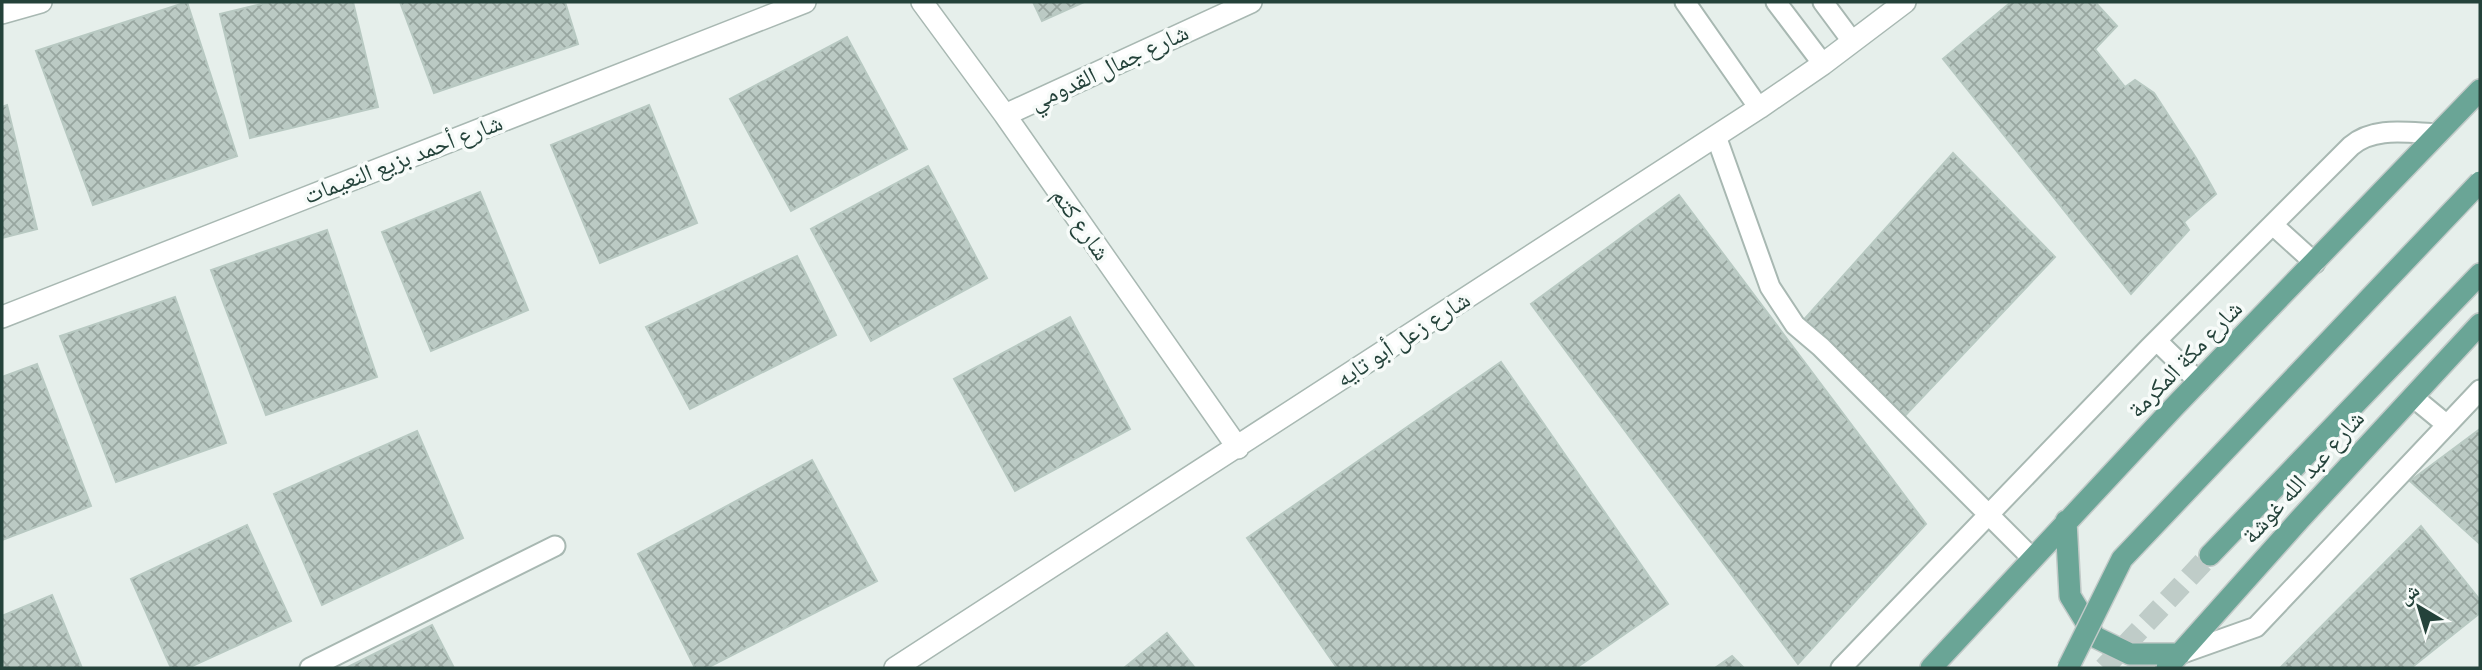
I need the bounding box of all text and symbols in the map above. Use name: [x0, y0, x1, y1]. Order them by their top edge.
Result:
street label: شارع جمال القدومي: [1025, 17, 1195, 121]
street label: شارع أحمد بزيع النعيمات: [299, 107, 507, 211]
street label: شارع كتم: [1044, 182, 1117, 267]
street label: شارع زعل أبو تايه: [1330, 284, 1476, 394]
street label: شارع مكة المكرمة: [2121, 294, 2249, 424]
street label: شارع عبد الله غوشة: [2235, 404, 2371, 550]
north arrow: [2384, 572, 2454, 642]
text: ش: [2394, 579, 2424, 610]

